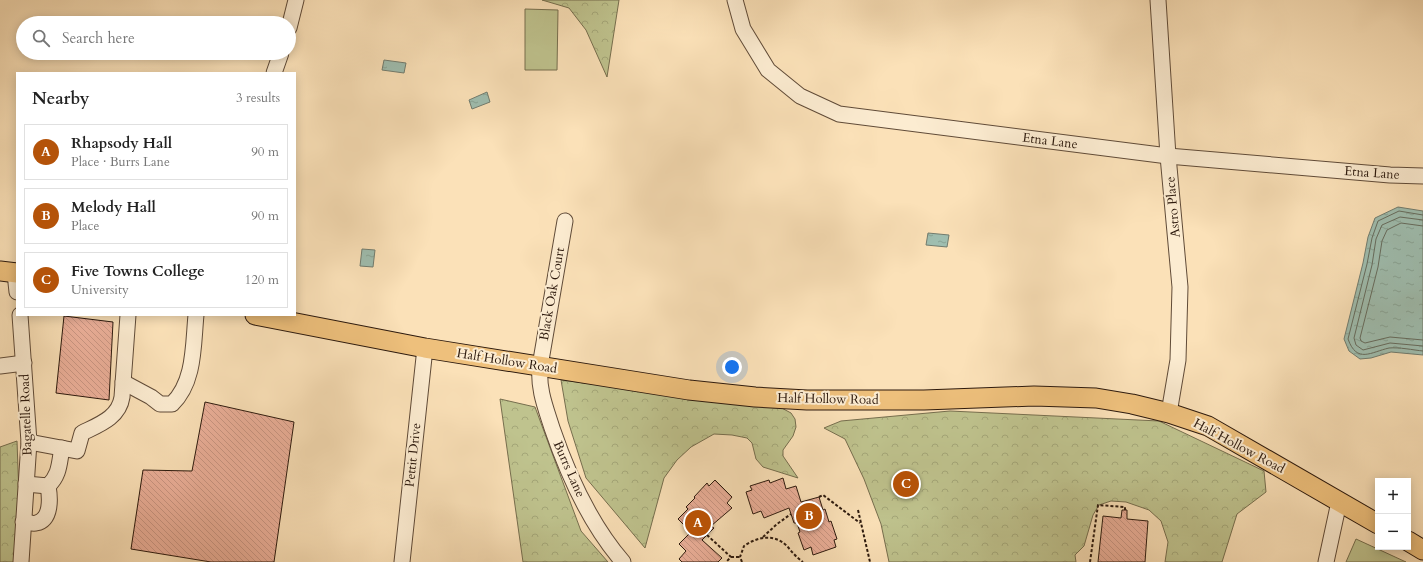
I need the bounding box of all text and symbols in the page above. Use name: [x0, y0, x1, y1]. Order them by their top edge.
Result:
search box: [16, 16, 296, 60]
icon: search: [30, 27, 52, 49]
text: Search here: [62, 28, 135, 48]
text: Nearby: [32, 87, 89, 110]
text: 3 results: [236, 89, 280, 107]
street label: Etna Lane: [1021, 129, 1079, 153]
text: Rhapsody Hall: [71, 133, 172, 153]
text: A: [41, 143, 51, 161]
text: 90 m: [251, 143, 279, 161]
text: Place · Burrs Lane: [71, 153, 170, 171]
street label: Etna Lane: [1344, 162, 1400, 184]
street label: Astro Place: [1161, 176, 1185, 238]
text: Melody Hall: [71, 197, 156, 217]
text: B: [41, 207, 51, 225]
text: 90 m: [251, 207, 279, 225]
text: Place: [71, 217, 99, 235]
street label: Black Oak Court: [535, 246, 569, 342]
text: Five Towns College: [71, 261, 205, 281]
text: C: [41, 271, 51, 289]
text: 120 m: [245, 271, 279, 289]
text: University: [71, 281, 129, 299]
street label: Half Hollow Road: [456, 344, 558, 378]
your location: [722, 357, 742, 377]
street label: Bagatelle Road: [16, 374, 36, 456]
street label: Half Hollow Road: [777, 389, 879, 409]
street label: Half Hollow Road: [1190, 414, 1288, 478]
street label: Pettit Drive: [401, 422, 425, 488]
street label: Burrs Lane: [549, 438, 589, 500]
pin: C: [893, 469, 919, 499]
map controls: [1375, 478, 1411, 550]
button: +: [1375, 478, 1411, 514]
pin: B: [796, 501, 822, 531]
pin: A: [685, 508, 711, 538]
button: −: [1375, 514, 1411, 550]

